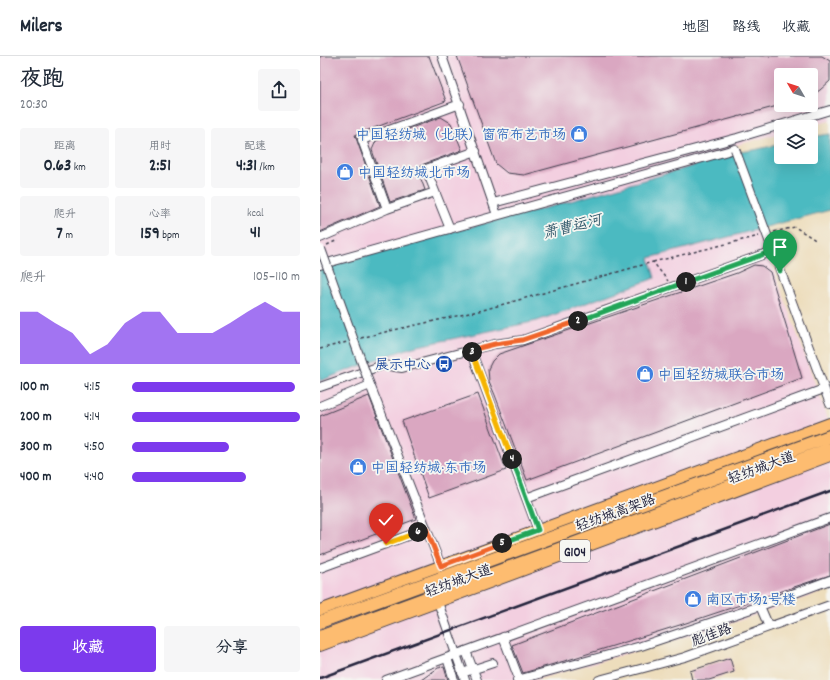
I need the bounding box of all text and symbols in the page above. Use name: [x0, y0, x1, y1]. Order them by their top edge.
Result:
text: Milers: [20, 14, 63, 41]
text: 地图: [682, 18, 710, 38]
text: 路线: [732, 18, 760, 38]
text: 收藏: [782, 18, 810, 38]
text: 夜跑: [20, 65, 64, 96]
north arrow: [774, 68, 818, 112]
map controls: [774, 68, 818, 164]
button: share: [258, 69, 300, 111]
text: 20:30: [20, 96, 48, 115]
button: layers: [774, 120, 818, 164]
shop icon: 中国轻纺城（北联）窗帘布艺市场: [569, 124, 589, 144]
place label: 中国轻纺城（北联）窗帘布艺市场: [356, 126, 566, 146]
text: 距离: [54, 139, 76, 155]
text: 用时: [149, 139, 171, 155]
text: 配速: [244, 139, 266, 155]
text: 0.63: [43, 155, 71, 179]
text: 2:51: [149, 155, 171, 179]
text: 4:31: [236, 155, 257, 179]
text: km: [71, 160, 86, 176]
text: /km: [257, 160, 275, 176]
shop icon: 中国轻纺城北市场: [335, 162, 355, 182]
place label: 中国轻纺城北市场: [358, 164, 470, 184]
text: kcal: [247, 206, 264, 222]
text: 爬升: [54, 207, 76, 223]
text: 心率: [149, 207, 171, 223]
water label: 萧曹运河: [541, 209, 607, 246]
text: 41: [250, 222, 261, 246]
text: 7: [56, 223, 63, 247]
text: 159: [140, 223, 160, 247]
text: m: [63, 228, 73, 244]
text: bpm: [160, 228, 180, 244]
pin: [763, 230, 797, 271]
icon: arrive: [769, 236, 791, 258]
text: 105–110 m: [253, 268, 300, 287]
text: 爬升: [20, 269, 46, 288]
pin: 1: [676, 272, 696, 292]
text: 1: [685, 274, 687, 290]
pin: 2: [568, 311, 588, 331]
text: 2: [576, 313, 580, 329]
pin: 3: [462, 342, 482, 362]
text: 3: [470, 344, 474, 360]
bus stop icon: 展示中心: [434, 354, 454, 374]
place label: 展示中心: [375, 356, 431, 376]
shop icon: 中国轻纺城联合市场: [635, 364, 655, 384]
place label: 中国轻纺城联合市场: [658, 366, 784, 386]
text: 100 m: [20, 378, 49, 397]
text: 4:15: [84, 378, 100, 397]
text: 200 m: [20, 408, 52, 427]
text: 4:14: [84, 408, 100, 427]
text: 300 m: [20, 438, 52, 457]
text: 4:50: [84, 438, 105, 457]
street label: 轻纺城大道: [725, 448, 798, 490]
pin: 4: [502, 449, 522, 469]
text: 4: [510, 451, 514, 467]
shop icon: 中国轻纺城·东市场: [348, 457, 368, 477]
place label: 中国轻纺城·东市场: [371, 459, 486, 479]
text: 400 m: [20, 468, 51, 487]
text: 4:40: [84, 468, 104, 487]
street label: 轻纺城高架路: [573, 490, 659, 538]
pin: [369, 503, 403, 544]
icon: check: [375, 509, 397, 531]
pin: 6: [408, 522, 428, 542]
text: 6: [415, 524, 421, 540]
pin: 5: [492, 533, 512, 553]
text: 5: [499, 535, 505, 551]
road number: G104: [560, 540, 590, 562]
street label: 轻纺城大道: [422, 561, 495, 603]
shop icon: 南区市场2号楼: [683, 589, 703, 609]
place label: 南区市场2号楼: [706, 591, 796, 611]
street label: 彪佳路: [689, 619, 735, 652]
button: 收藏: [20, 626, 156, 672]
button: 分享: [164, 626, 300, 672]

